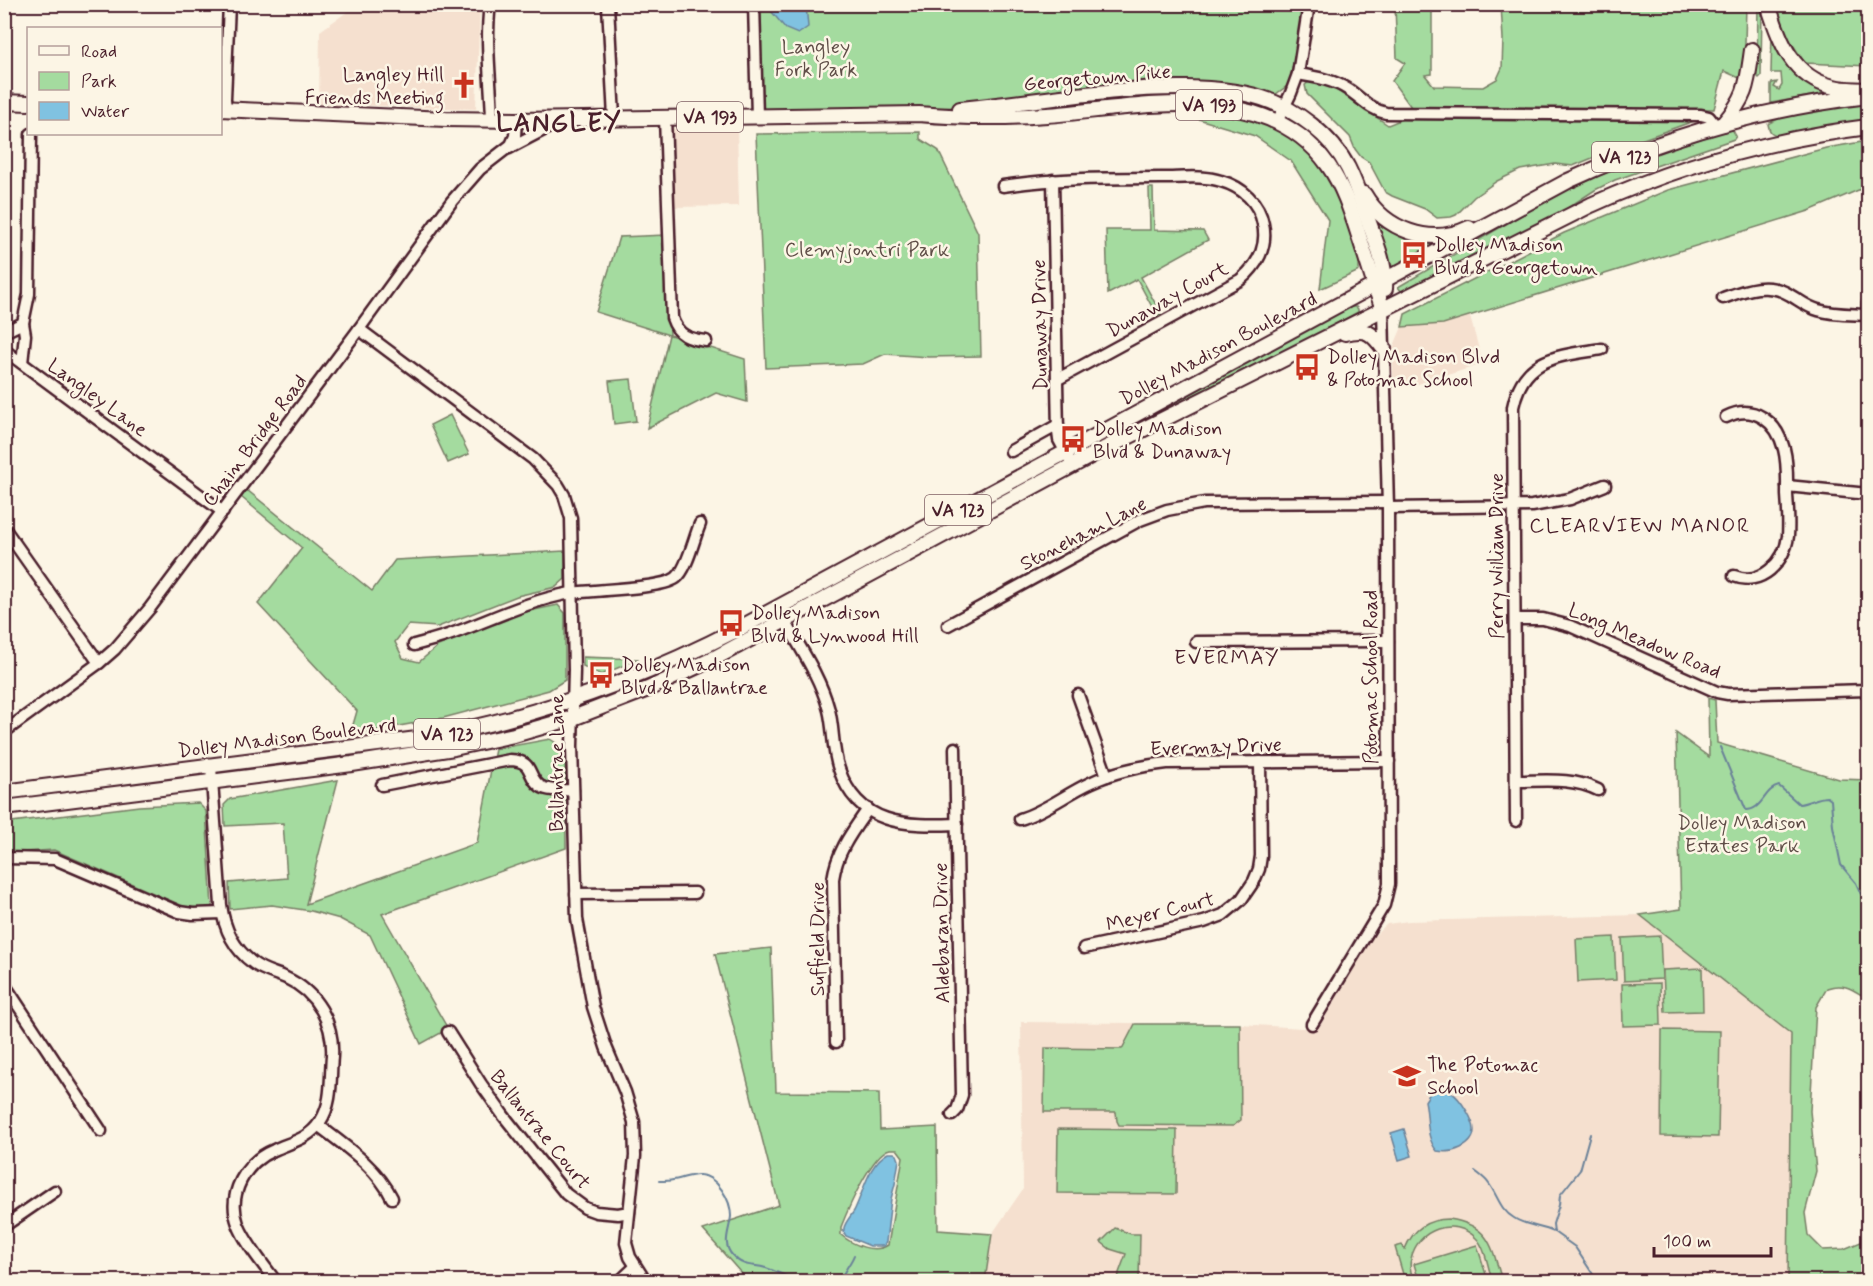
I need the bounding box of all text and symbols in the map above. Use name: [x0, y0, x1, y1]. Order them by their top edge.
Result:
legend: [27, 27, 222, 135]
park label: Langley Fork Park: [775, 34, 857, 84]
text: Road: [81, 40, 117, 64]
street label: Georgetown Pike: [1022, 59, 1172, 99]
place label: Langley Hill Friends Meeting: [305, 62, 444, 114]
text: Park: [81, 70, 117, 94]
church icon: Langley Hill Friends Meeting: [449, 70, 479, 100]
road number: VA 193: [1176, 90, 1242, 120]
text: Water: [81, 100, 130, 124]
road number: VA 193: [677, 102, 743, 132]
district label: LANGLEY: [496, 107, 622, 141]
road number: VA 123: [1592, 142, 1658, 172]
place label: Dolley Madison Blvd & Georgetown: [1434, 232, 1598, 283]
park label: Clemyjontri Park: [785, 237, 949, 264]
bus stop icon: Dolley Madison Blvd & Georgetown: [1399, 240, 1429, 270]
street label: Dunaway Court: [1102, 256, 1234, 345]
street label: Dunaway Drive: [1026, 259, 1055, 391]
street label: Dolley Madison Boulevard: [1115, 286, 1322, 413]
place label: Dolley Madison Blvd & Potomac School: [1327, 344, 1500, 394]
bus stop icon: Dolley Madison Blvd & Potomac School: [1292, 352, 1322, 382]
street label: Langley Lane: [41, 353, 153, 445]
street label: Chain Bridge Road: [196, 369, 314, 513]
place label: Dolley Madison Blvd & Dunaway: [1093, 416, 1231, 466]
bus stop icon: Dolley Madison Blvd & Dunaway: [1058, 424, 1088, 454]
street label: Perry William Drive: [1484, 473, 1511, 639]
street label: Stoneham Lane: [1016, 491, 1152, 578]
road number: VA 123: [925, 495, 991, 525]
district label: CLEARVIEW MANOR: [1529, 512, 1751, 540]
street label: Potomac School Road: [1358, 590, 1385, 764]
street label: Long Meadow Road: [1564, 597, 1725, 687]
place label: Dolley Madison Blvd & Lynwood Hill: [751, 600, 919, 650]
bus stop icon: Dolley Madison Blvd & Lynwood Hill: [716, 608, 746, 638]
district label: EVERMAY: [1174, 644, 1280, 672]
place label: Dolley Madison Blvd & Ballantrae: [621, 652, 768, 702]
bus stop icon: Dolley Madison Blvd & Ballantrae: [586, 660, 616, 690]
street label: Ballantrae Lane: [544, 694, 571, 832]
street label: Dolley Madison Boulevard: [177, 712, 398, 765]
road number: VA 123: [414, 719, 480, 749]
street label: Evermay Drive: [1150, 732, 1282, 763]
park label: Dolley Madison Estates Park: [1677, 810, 1807, 860]
street label: Aldebaran Drive: [928, 862, 957, 1004]
street label: Suffield Drive: [805, 882, 832, 996]
street label: Meyer Court: [1103, 886, 1217, 939]
place label: The Potomac School: [1427, 1052, 1538, 1102]
school or university icon: The Potomac School: [1392, 1061, 1422, 1091]
street label: Ballantrae Court: [483, 1064, 596, 1195]
scale bar: [1654, 1220, 1771, 1258]
text: 100 m: [1663, 1230, 1711, 1254]

